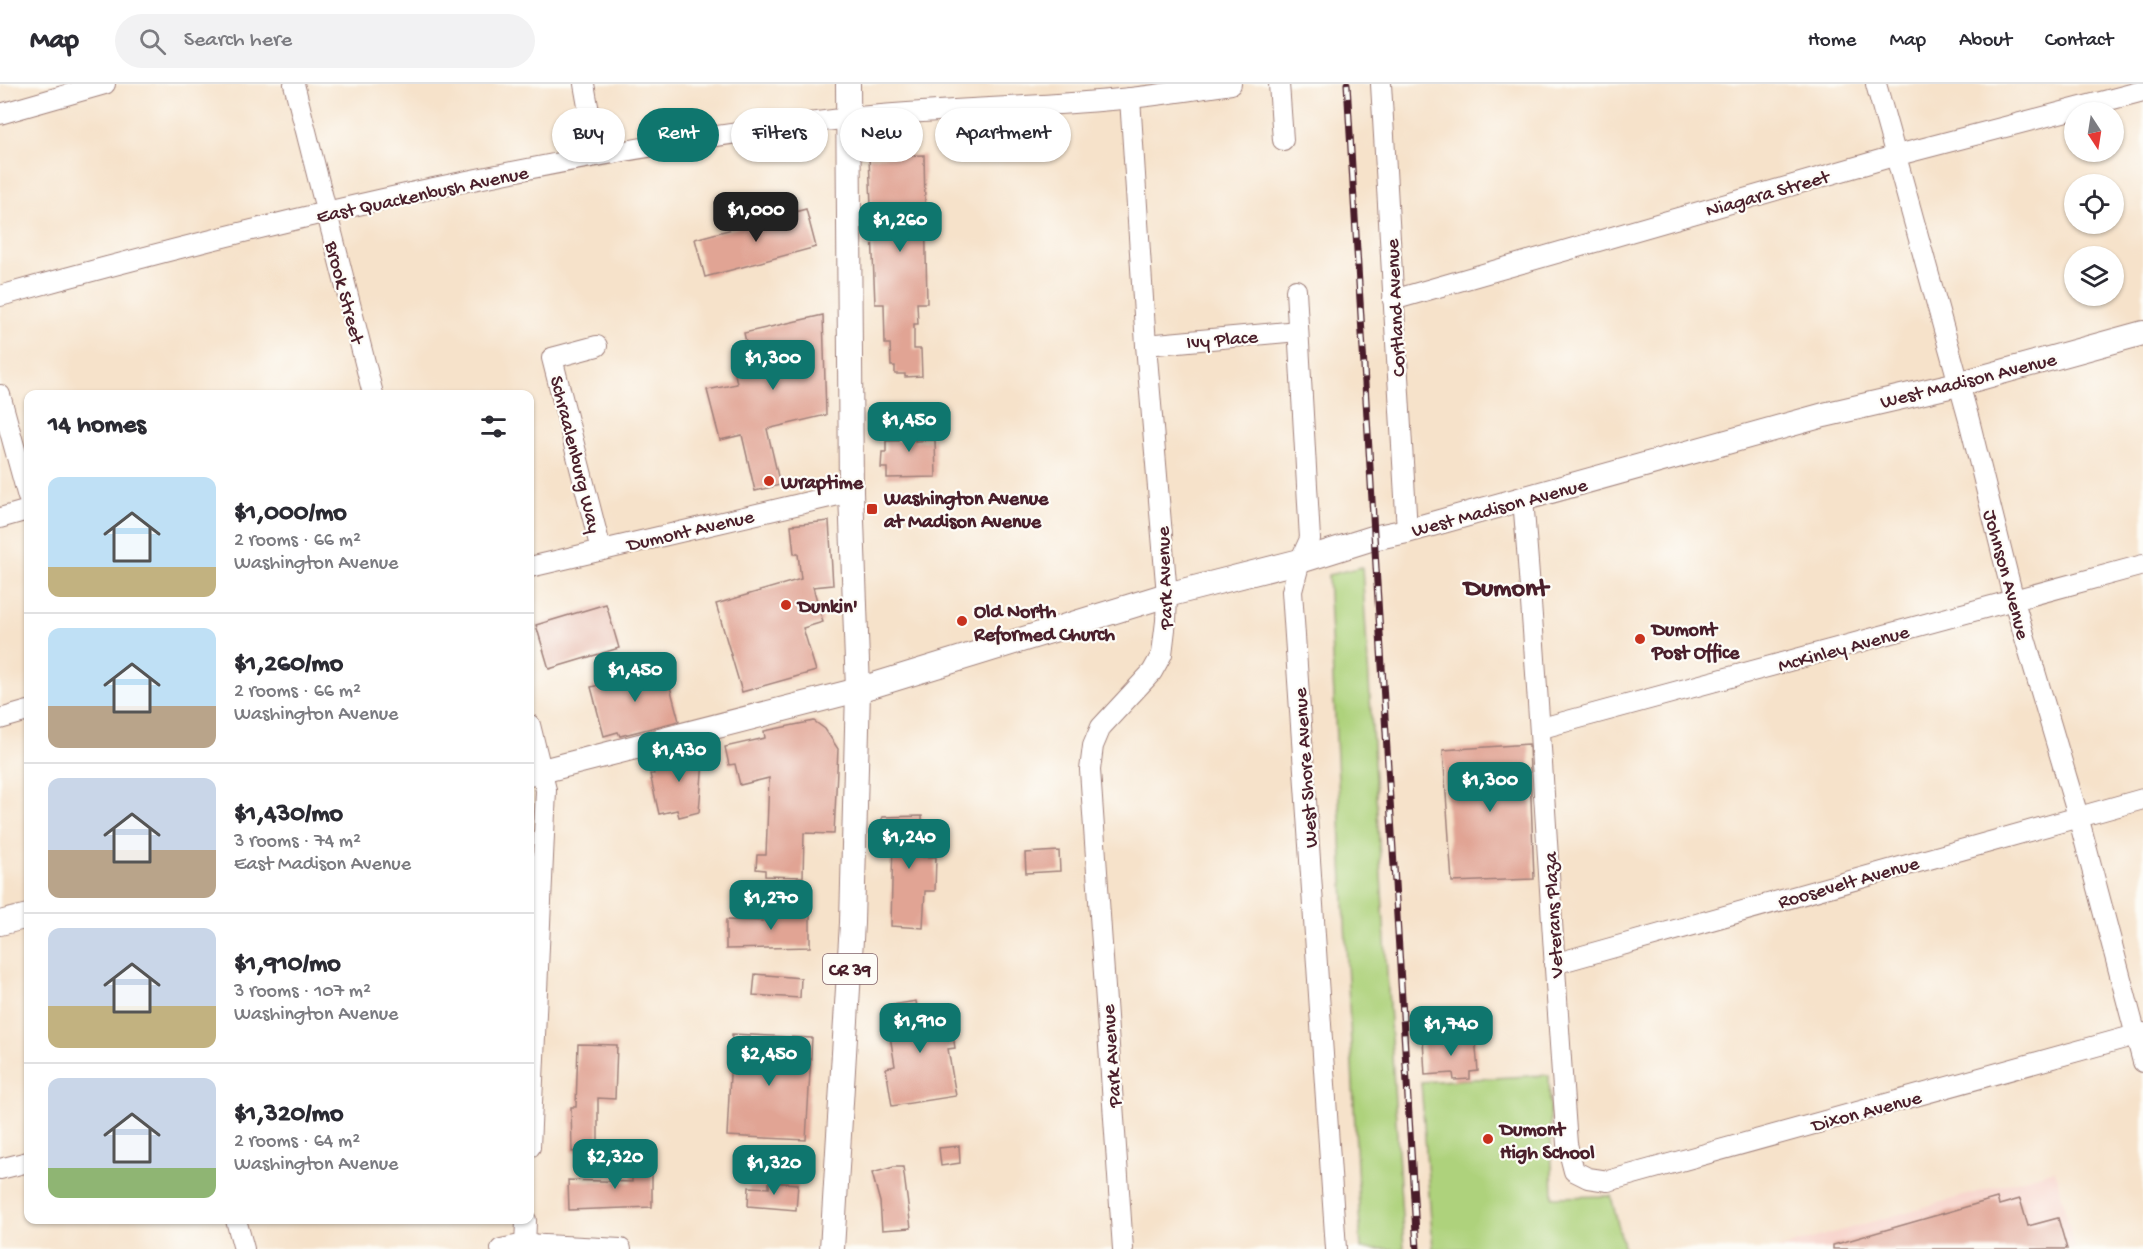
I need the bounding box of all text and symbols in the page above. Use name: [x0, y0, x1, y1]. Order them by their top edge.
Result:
search box: [115, 14, 535, 68]
text: Map: [30, 25, 79, 58]
icon: search: [136, 25, 169, 58]
text: Search here: [184, 28, 292, 54]
text: Home: [1808, 29, 1856, 54]
text: Map: [1889, 29, 1926, 54]
text: About: [1959, 29, 2012, 54]
text: Contact: [2045, 29, 2113, 54]
north arrow: [2064, 102, 2124, 162]
map controls: [2064, 102, 2124, 306]
chip: Buy: [552, 108, 625, 162]
chip: Rent: [637, 108, 719, 162]
chip: Filters: [731, 108, 828, 162]
chip: New: [840, 108, 923, 162]
chip: Apartment: [935, 108, 1071, 162]
street label: East Quackenbush Avenue: [315, 163, 532, 230]
street label: Niagara Street: [1704, 166, 1834, 224]
button: locate: [2064, 174, 2124, 234]
pin: $1,000: [707, 192, 805, 243]
text: $1,000: [727, 200, 785, 223]
pin: $1,260: [851, 202, 949, 253]
text: $1,260: [873, 210, 927, 233]
street label: Brook Street: [318, 238, 368, 348]
street label: Cortland Avenue: [1382, 238, 1413, 377]
button: layers: [2064, 246, 2124, 306]
street label: Ivy Place: [1186, 327, 1260, 356]
pin: $1,300: [724, 340, 822, 391]
text: $1,300: [745, 348, 801, 371]
street label: West Madison Avenue: [1878, 349, 2060, 415]
street label: Schraalenburg Way: [543, 374, 604, 536]
pin: $1,450: [860, 402, 958, 453]
icon: filters: [477, 410, 510, 443]
text: $1,450: [882, 410, 936, 433]
text: 14 homes: [48, 411, 146, 442]
place label: Wraptime: [780, 473, 864, 496]
marker: Wraptime: [762, 474, 776, 488]
street label: West Madison Avenue: [1410, 475, 1591, 544]
place label: Washington Avenue at Madison Avenue: [883, 489, 1049, 535]
text: $1,000/mo: [234, 499, 347, 530]
icon: home: [96, 501, 168, 573]
marker: Washington Avenue at Madison Avenue: [865, 502, 879, 516]
street label: Dumont Avenue: [623, 506, 757, 559]
street label: Johnson Avenue: [1976, 508, 2033, 643]
street label: Park Avenue: [1153, 525, 1180, 631]
text: 2 rooms · 66 m²: [234, 530, 361, 553]
text: Washington Avenue: [234, 553, 398, 576]
district label: Dumont: [1462, 575, 1550, 606]
place label: Dunkin': [796, 597, 858, 620]
marker: Dunkin': [779, 598, 793, 612]
place label: Old North Reformed Church: [973, 602, 1115, 648]
marker: Old North Reformed Church: [955, 614, 969, 628]
place label: Dumont Post Office: [1650, 620, 1740, 666]
street label: McKinley Avenue: [1776, 622, 1913, 679]
marker: Dumont Post Office: [1633, 632, 1647, 646]
text: $1,260/mo: [234, 650, 343, 681]
icon: home: [96, 652, 168, 724]
pin: $1,450: [586, 652, 684, 703]
text: $1,450: [608, 660, 662, 683]
text: 2 rooms · 66 m²: [234, 681, 361, 704]
street label: West Shore Avenue: [1290, 686, 1325, 849]
text: Washington Avenue: [234, 704, 398, 727]
pin: $1,430: [630, 732, 728, 783]
text: $1,430: [652, 740, 706, 763]
pin: $1,300: [1441, 762, 1539, 813]
text: $1,300: [1462, 770, 1518, 793]
text: $1,430/mo: [234, 800, 343, 831]
icon: home: [96, 802, 168, 874]
pin: $1,240: [860, 819, 958, 870]
text: $1,240: [882, 827, 936, 850]
text: 3 rooms · 74 m²: [234, 831, 361, 854]
street label: Veterans Plaza: [1541, 850, 1570, 979]
street label: Roosevelt Avenue: [1776, 853, 1923, 915]
text: East Madison Avenue: [234, 854, 411, 877]
pin: $1,270: [722, 880, 820, 931]
text: $1,270: [744, 888, 798, 911]
text: $1,910/mo: [234, 950, 341, 981]
icon: home: [96, 952, 168, 1024]
road number: CR 39: [823, 954, 877, 984]
text: 3 rooms · 107 m²: [234, 981, 371, 1004]
pin: $1,910: [871, 1003, 969, 1054]
street label: Park Avenue: [1098, 1003, 1129, 1109]
text: Washington Avenue: [234, 1004, 398, 1027]
pin: $1,740: [1402, 1006, 1500, 1057]
text: $1,910: [894, 1011, 946, 1034]
text: $1,740: [1424, 1014, 1478, 1037]
pin: $2,450: [720, 1036, 818, 1087]
text: $2,450: [741, 1044, 797, 1067]
street label: Dixon Avenue: [1808, 1088, 1925, 1140]
text: $1,320/mo: [234, 1100, 344, 1131]
icon: home: [96, 1102, 168, 1174]
place label: Dumont High School: [1498, 1120, 1595, 1166]
text: 2 rooms · 64 m²: [234, 1131, 360, 1154]
marker: Dumont High School: [1481, 1132, 1495, 1146]
pin: $2,320: [566, 1139, 664, 1190]
pin: $1,320: [725, 1145, 823, 1196]
text: $2,320: [587, 1147, 643, 1170]
text: $1,320: [747, 1153, 801, 1176]
text: Washington Avenue: [234, 1154, 398, 1177]

